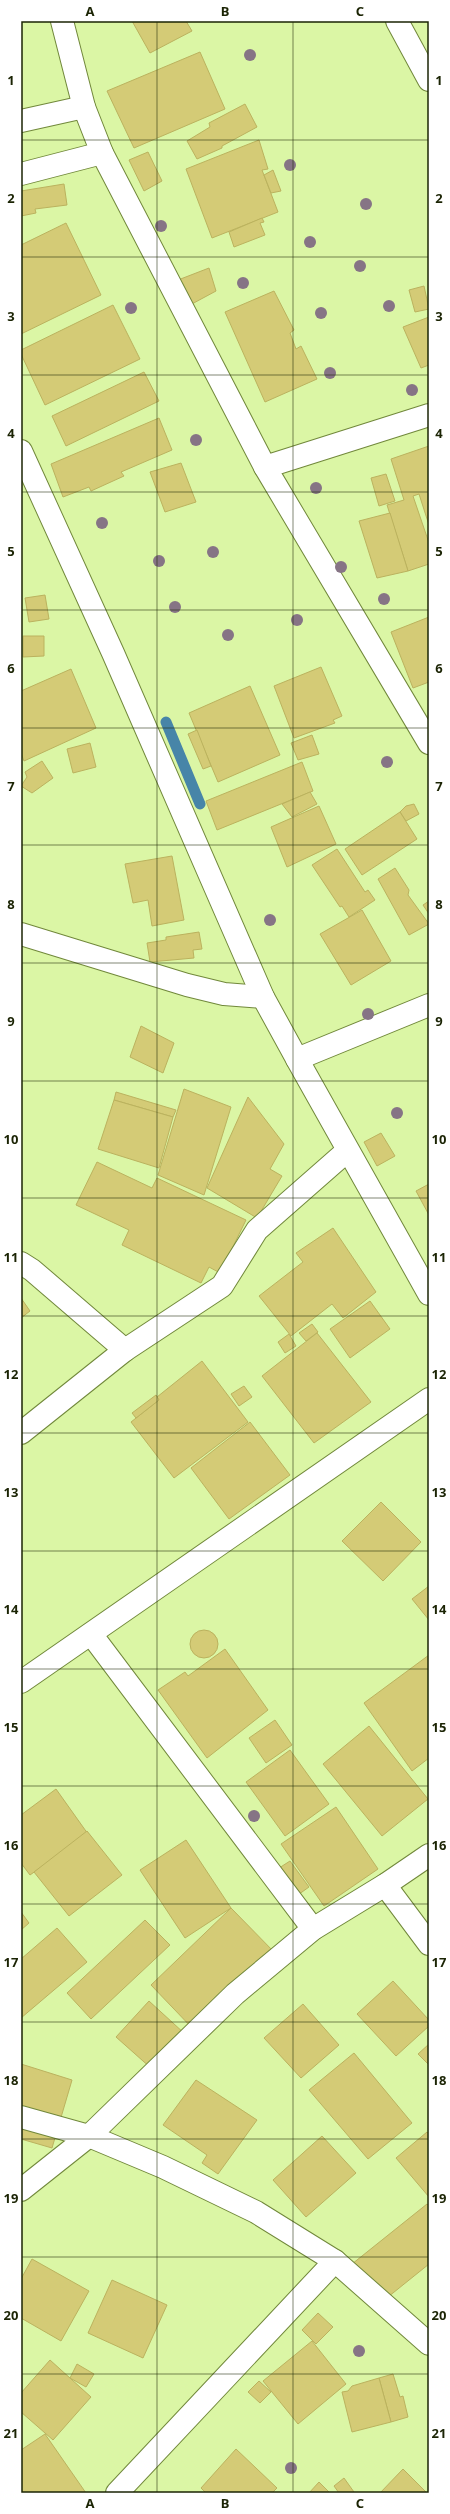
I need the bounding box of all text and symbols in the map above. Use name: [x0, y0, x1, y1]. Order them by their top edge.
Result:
text: A: [86, 2, 95, 20]
text: B: [221, 2, 229, 20]
text: C: [356, 2, 364, 20]
text: 1: [7, 71, 15, 89]
text: 1: [435, 71, 443, 89]
text: 2: [7, 189, 15, 207]
text: 2: [435, 189, 443, 207]
text: 3: [7, 307, 15, 325]
text: 3: [435, 307, 443, 325]
text: 4: [7, 424, 15, 442]
text: 4: [435, 424, 443, 442]
text: 5: [7, 542, 15, 560]
text: 5: [435, 542, 443, 560]
text: 6: [7, 659, 15, 677]
text: 6: [435, 659, 443, 677]
text: 7: [7, 777, 15, 795]
text: 7: [435, 777, 443, 795]
text: 8: [7, 895, 15, 913]
text: 8: [435, 895, 443, 913]
text: 9: [7, 1012, 15, 1030]
text: 9: [435, 1012, 443, 1030]
text: 10: [4, 1130, 18, 1148]
text: 10: [432, 1130, 446, 1148]
text: 11: [4, 1248, 18, 1266]
text: 11: [432, 1248, 446, 1266]
text: 12: [4, 1365, 18, 1383]
text: 12: [432, 1365, 446, 1383]
text: 13: [4, 1483, 18, 1501]
text: 13: [432, 1483, 446, 1501]
text: 14: [4, 1600, 19, 1618]
text: 14: [432, 1600, 447, 1618]
text: 15: [4, 1718, 18, 1736]
text: 15: [432, 1718, 446, 1736]
text: 16: [4, 1836, 18, 1854]
text: 16: [432, 1836, 446, 1854]
text: 17: [4, 1953, 18, 1971]
text: 17: [432, 1953, 446, 1971]
text: 18: [4, 2071, 18, 2089]
text: 18: [432, 2071, 446, 2089]
text: 19: [4, 2189, 18, 2207]
text: 19: [432, 2189, 446, 2207]
text: 20: [4, 2306, 18, 2324]
text: 20: [432, 2306, 446, 2324]
text: 21: [4, 2424, 18, 2442]
text: 21: [432, 2424, 446, 2442]
text: A: [86, 2494, 95, 2512]
text: B: [221, 2494, 229, 2512]
text: C: [356, 2494, 364, 2512]

